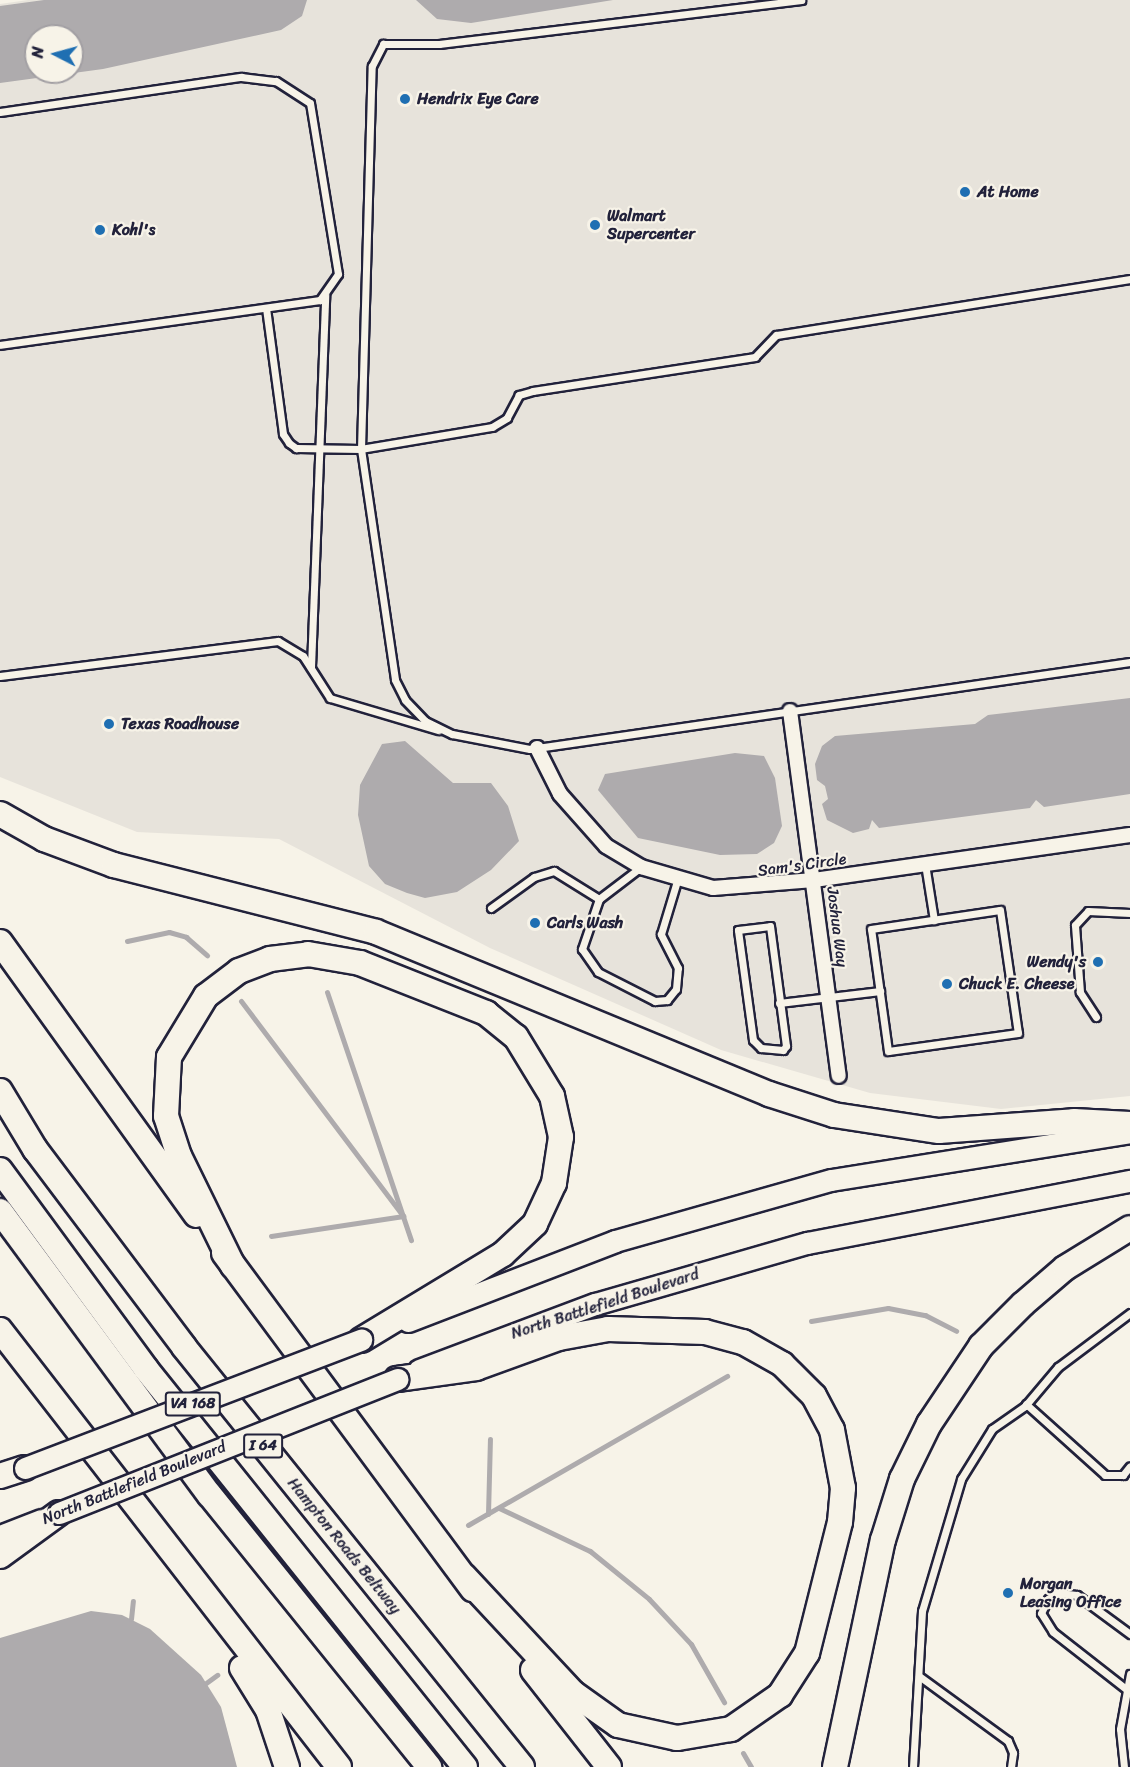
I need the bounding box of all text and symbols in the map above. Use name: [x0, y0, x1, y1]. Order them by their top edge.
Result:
north arrow: [24, 24, 84, 84]
text: N: [23, 45, 53, 59]
place label: Hendrix Eye Care: [417, 89, 539, 109]
marker: Hendrix Eye Care: [398, 92, 412, 106]
place label: At Home: [977, 182, 1039, 202]
marker: At Home: [958, 185, 972, 199]
place label: Walmart Supercenter: [607, 206, 695, 244]
marker: Walmart Supercenter: [588, 218, 602, 232]
place label: Kohl's: [112, 220, 155, 240]
marker: Kohl's: [93, 223, 107, 237]
place label: Texas Roadhouse: [121, 714, 238, 734]
marker: Texas Roadhouse: [102, 717, 116, 731]
street label: Sam's Circle: [756, 849, 848, 881]
street label: Joshua Way: [823, 886, 851, 968]
place label: Carls Wash: [547, 913, 623, 933]
marker: Carls Wash: [528, 916, 542, 930]
place label: Wendy's: [1027, 952, 1086, 972]
marker: Wendy's: [1091, 955, 1105, 969]
place label: Chuck E. Cheese: [959, 974, 1074, 994]
marker: Chuck E. Cheese: [940, 977, 954, 991]
street label: North Battlefield Boulevard: [509, 1265, 701, 1343]
road number: VA 168: [164, 1392, 222, 1416]
road number: I 64: [242, 1434, 284, 1458]
street label: North Battlefield Boulevard: [40, 1437, 228, 1529]
street label: Hampton Roads Beltway: [283, 1474, 405, 1618]
place label: Morgan Leasing Office: [1020, 1574, 1121, 1612]
marker: Morgan Leasing Office: [1001, 1586, 1015, 1600]

